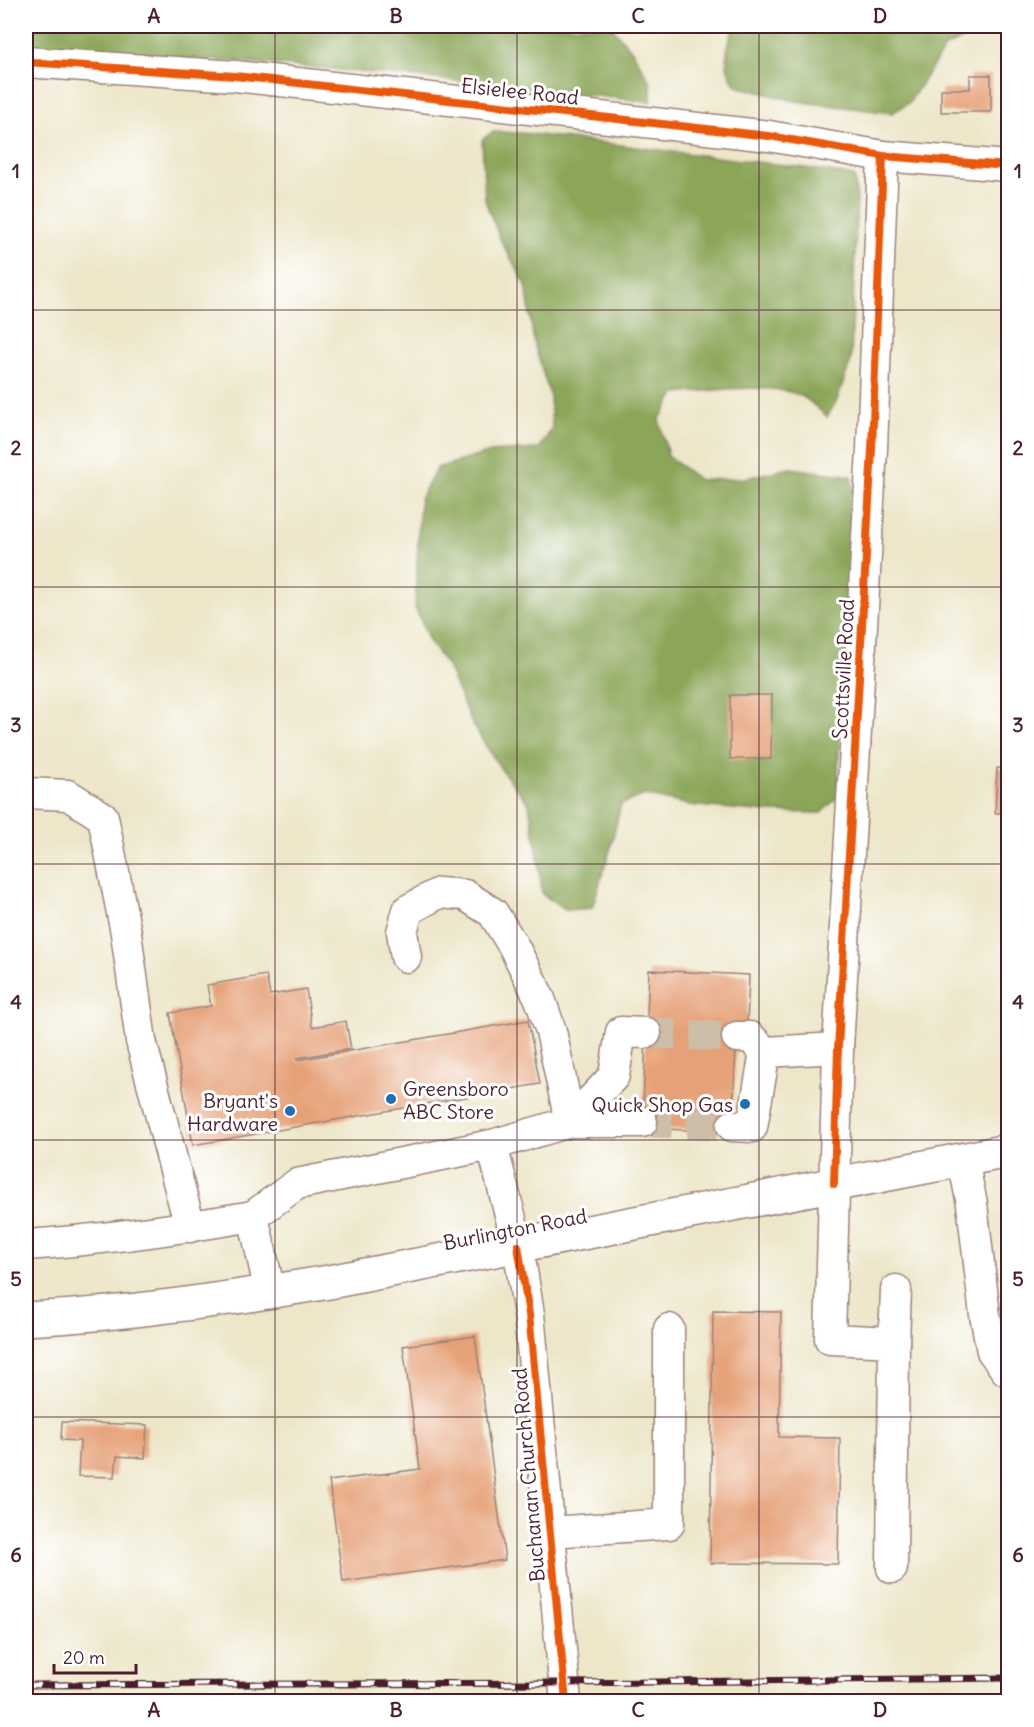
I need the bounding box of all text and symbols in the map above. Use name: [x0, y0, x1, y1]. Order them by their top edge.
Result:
text: A: [148, 3, 161, 28]
text: B: [389, 3, 403, 28]
text: C: [631, 3, 645, 28]
text: D: [873, 3, 887, 28]
street label: Elsielee Road: [460, 72, 580, 110]
text: 1: [12, 158, 20, 183]
text: 1: [1014, 158, 1022, 183]
text: 2: [11, 435, 22, 460]
text: 2: [1013, 435, 1024, 460]
street label: Scottsville Road: [827, 598, 859, 740]
text: 3: [10, 712, 22, 737]
text: 3: [1012, 712, 1024, 737]
text: 4: [10, 989, 22, 1014]
text: 4: [1012, 989, 1024, 1014]
place label: Greensboro ABC Store: [403, 1076, 509, 1124]
place label: Bryant's Hardware: [187, 1088, 278, 1136]
marker: Greensboro ABC Store: [384, 1092, 398, 1106]
place label: Quick Shop Gas: [592, 1092, 733, 1117]
marker: Quick Shop Gas: [738, 1097, 752, 1111]
marker: Bryant's Hardware: [283, 1104, 297, 1118]
street label: Burlington Road: [441, 1203, 589, 1255]
text: 5: [10, 1266, 22, 1291]
text: 5: [1012, 1266, 1024, 1291]
street label: Buchanan Church Road: [506, 1367, 550, 1583]
text: 6: [10, 1542, 22, 1567]
text: 6: [1012, 1542, 1024, 1567]
scale bar: [54, 1637, 136, 1675]
text: 20 m: [63, 1646, 105, 1669]
text: A: [148, 1697, 161, 1722]
text: B: [389, 1697, 403, 1722]
text: C: [631, 1697, 645, 1722]
text: D: [873, 1697, 887, 1722]

